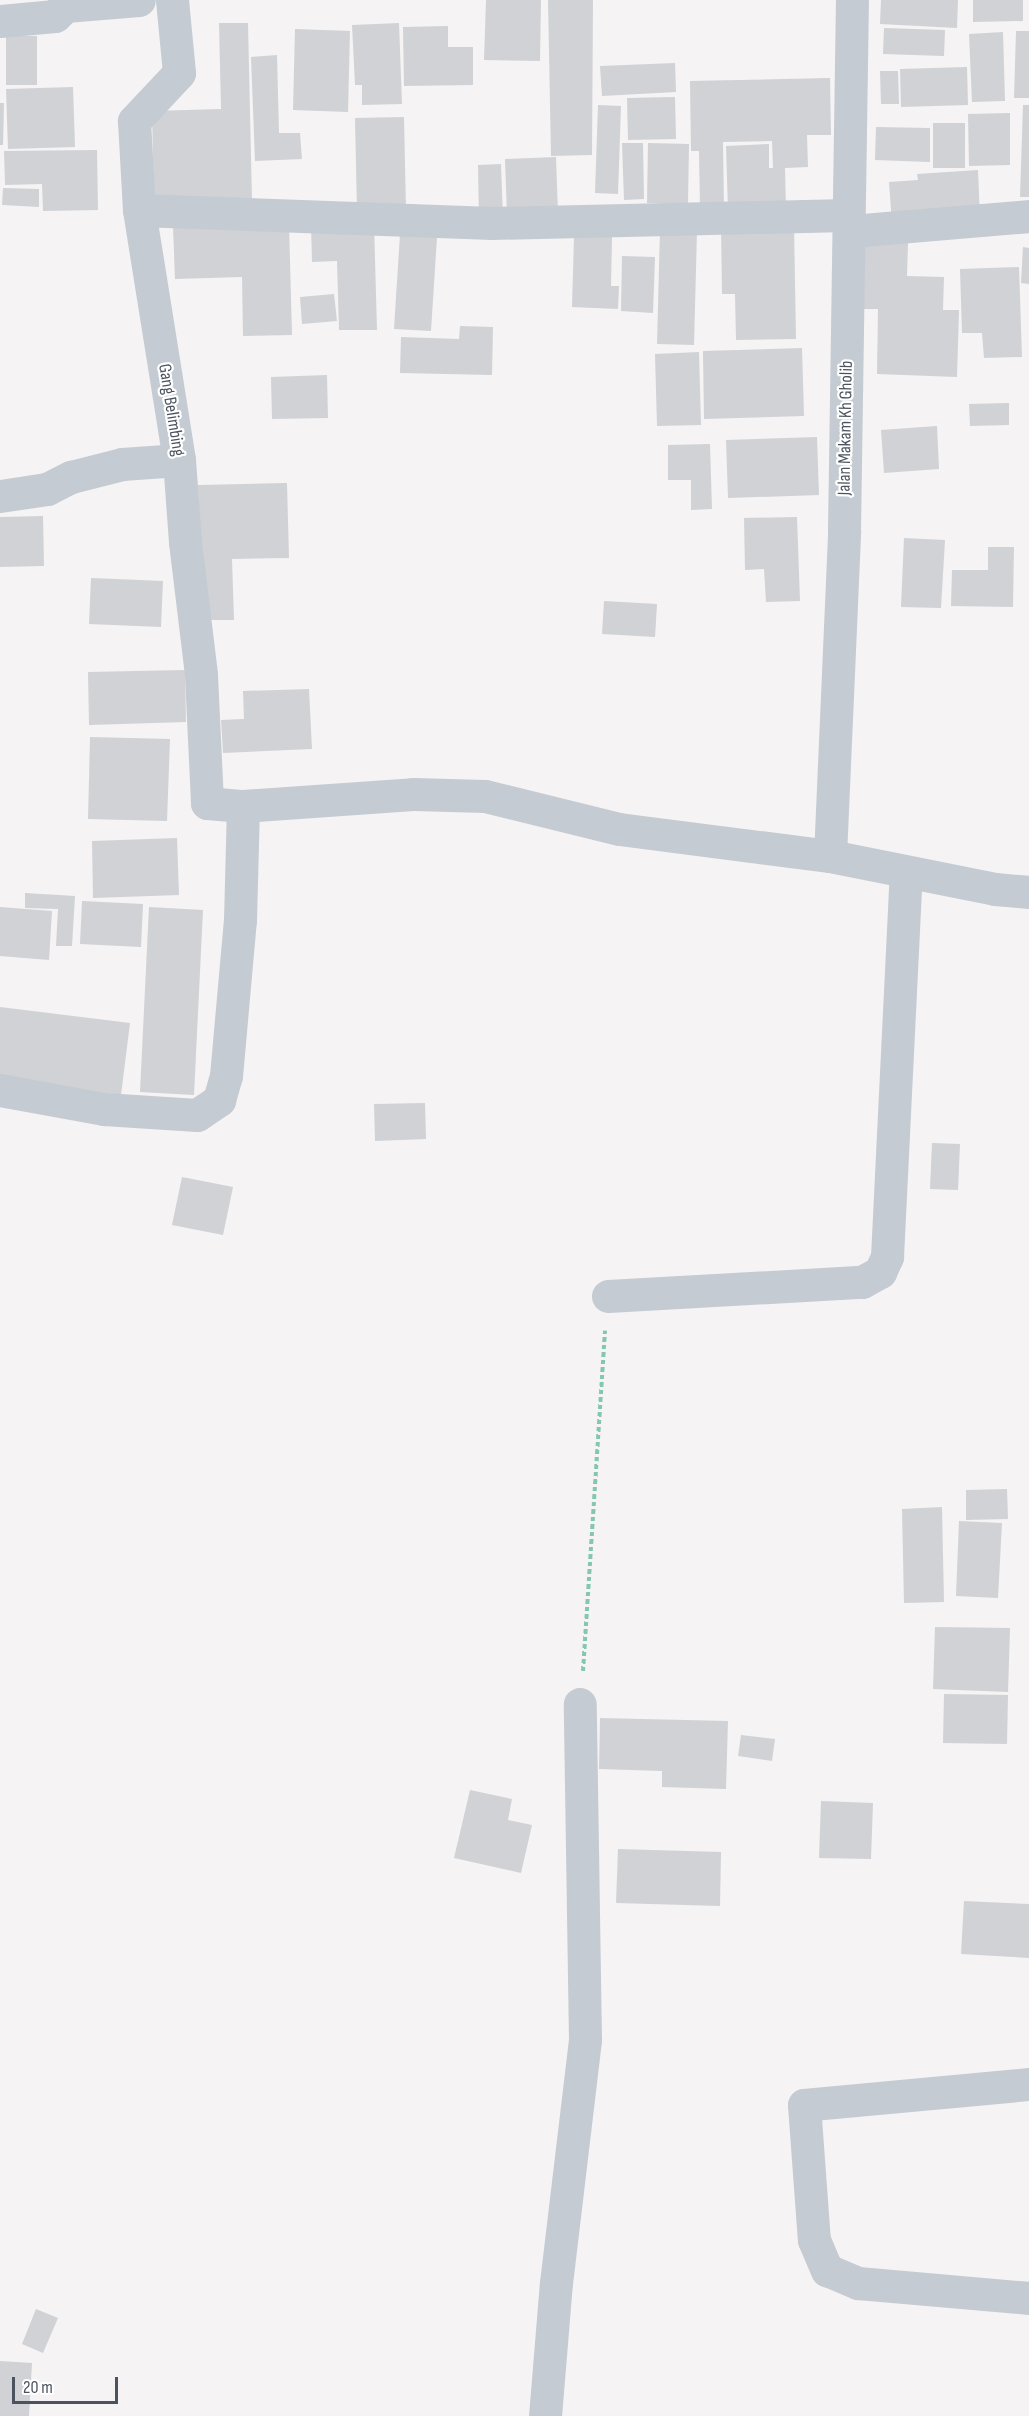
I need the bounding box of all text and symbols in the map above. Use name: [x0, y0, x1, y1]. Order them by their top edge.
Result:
street label: Jalan Makam Kh Gholib: [834, 360, 858, 496]
street label: Gang Belimbing: [153, 362, 189, 458]
scale bar: [15, 2365, 122, 2403]
text: 20 m: [23, 2377, 53, 2398]

